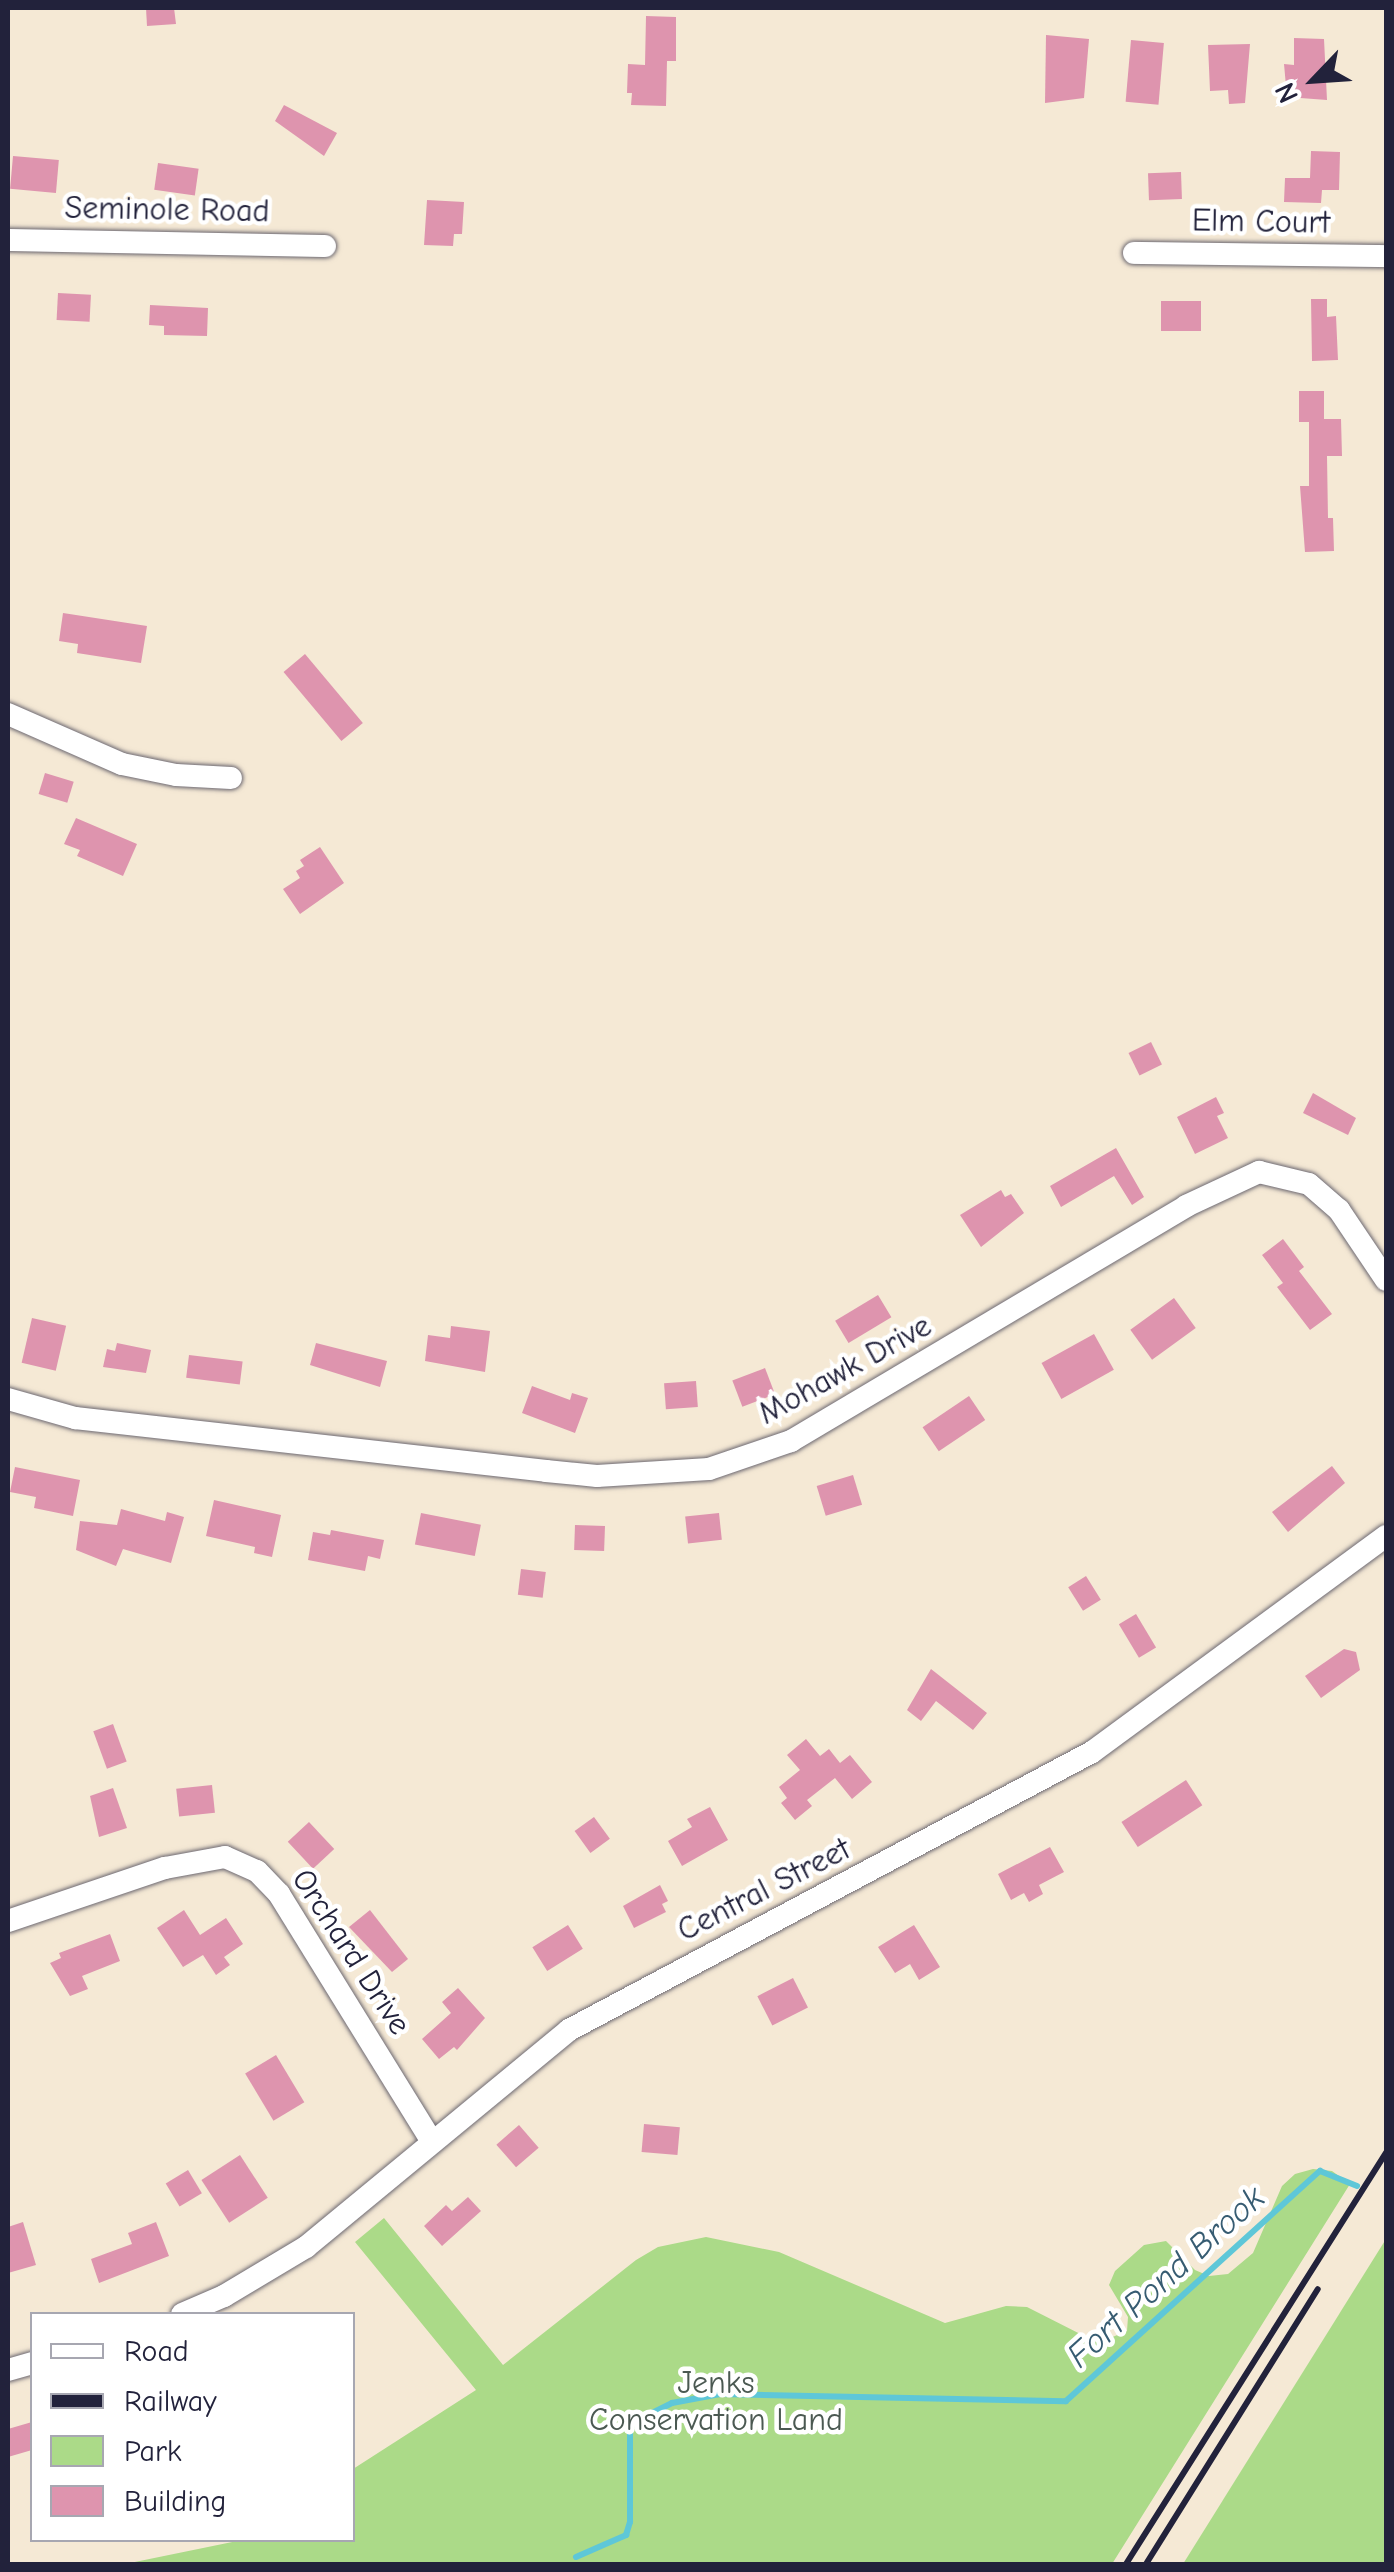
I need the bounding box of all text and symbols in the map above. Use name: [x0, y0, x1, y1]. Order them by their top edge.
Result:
north arrow: [1264, 30, 1364, 130]
text: N: [1268, 78, 1305, 108]
street label: Seminole Road: [64, 189, 270, 231]
street label: Elm Court: [1192, 202, 1330, 242]
street label: Mohawk Drive: [752, 1307, 938, 1433]
street label: Central Street: [671, 1830, 857, 1950]
street label: Orchard Drive: [283, 1862, 419, 2042]
water label: Fort Pond Brook: [1059, 2177, 1273, 2377]
legend: [30, 2312, 355, 2542]
text: Road: [124, 2334, 189, 2369]
park label: Jenks Conservation Land: [589, 2365, 843, 2440]
text: Railway: [124, 2384, 217, 2419]
text: Park: [124, 2434, 181, 2469]
text: Building: [124, 2484, 227, 2519]

